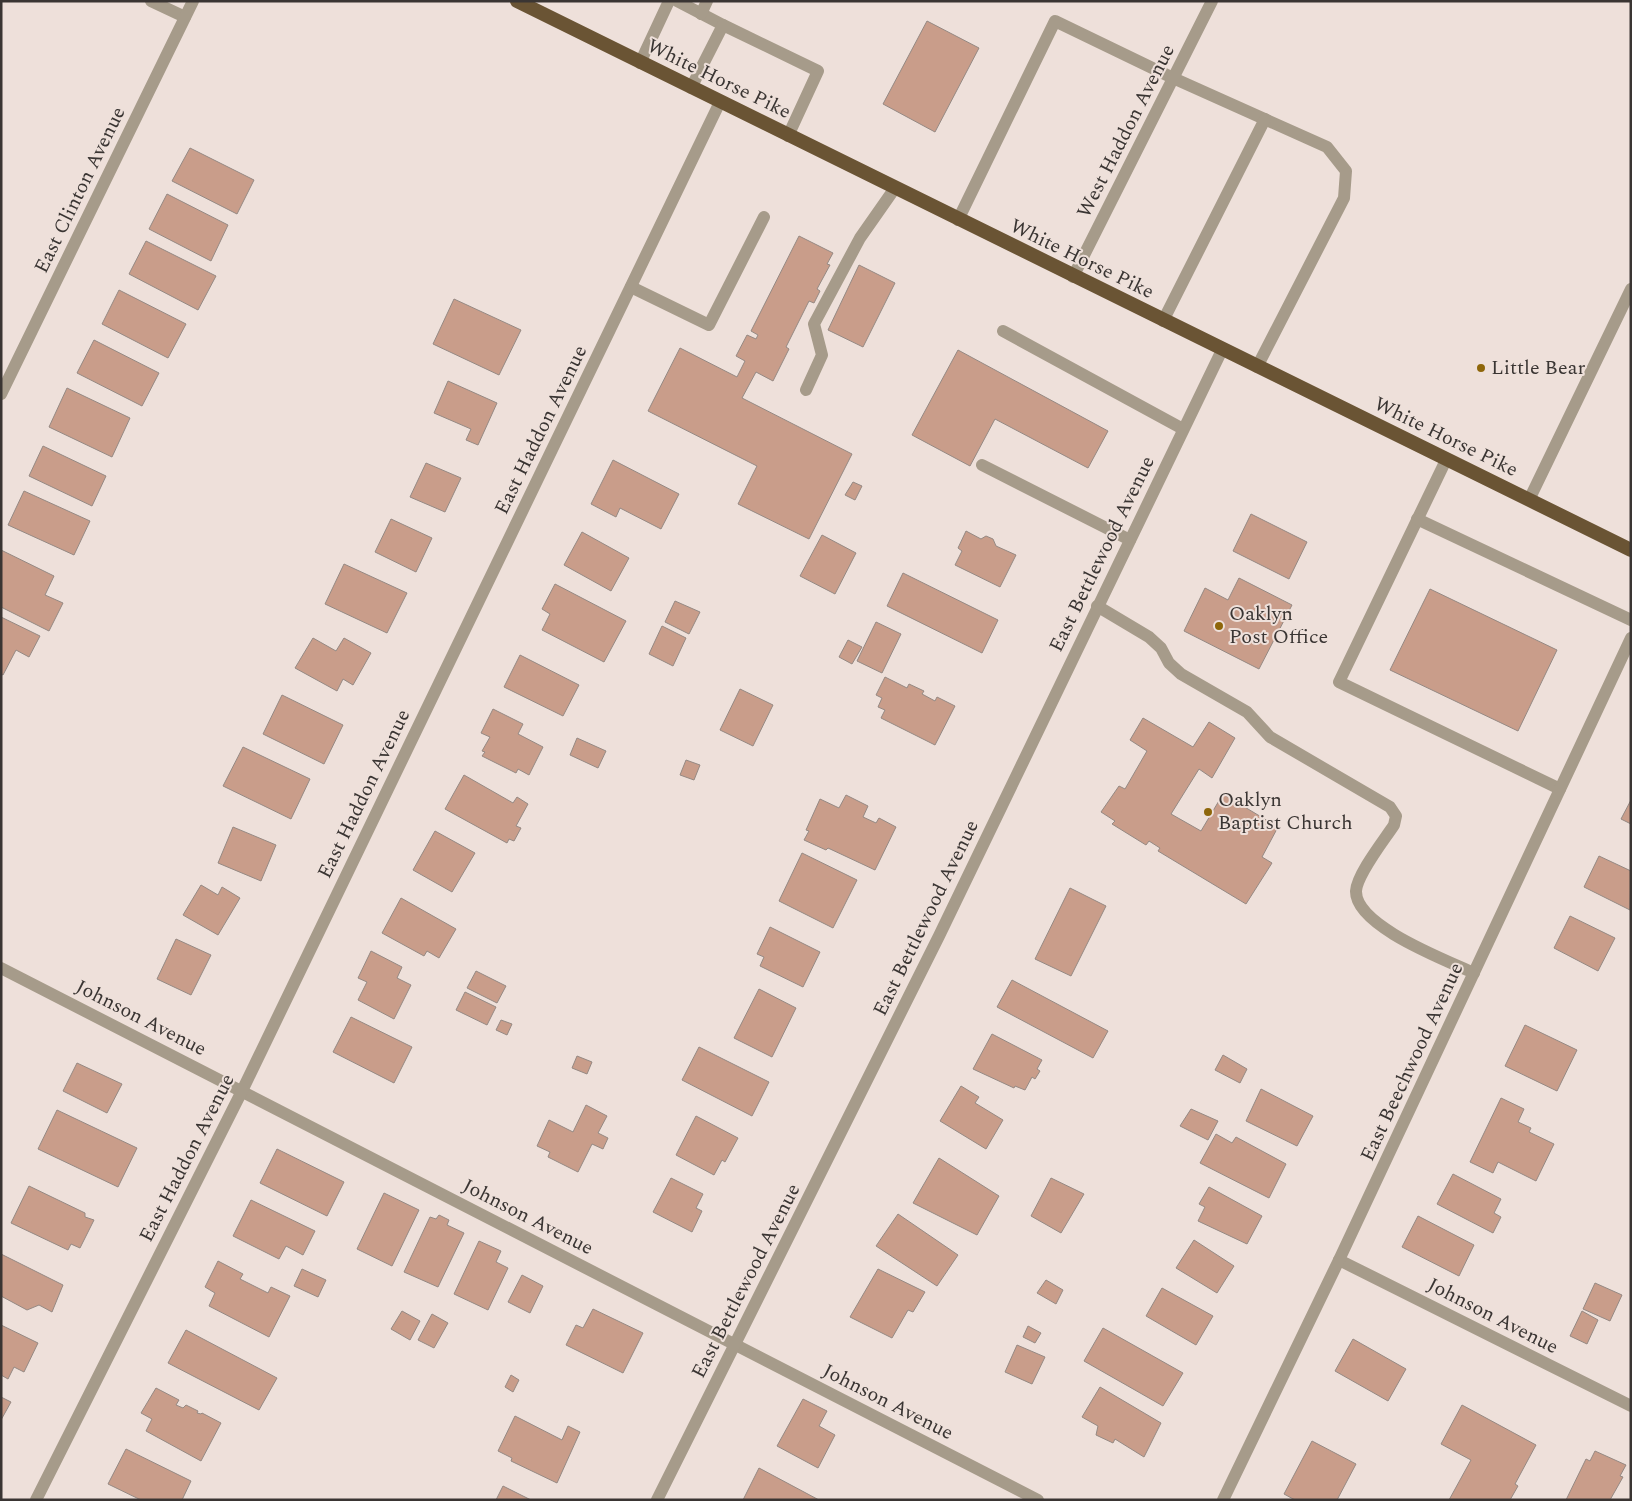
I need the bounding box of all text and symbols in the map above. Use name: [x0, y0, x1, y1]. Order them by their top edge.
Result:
street label: White Horse Pike: [642, 31, 796, 127]
street label: West Haddon Avenue: [1069, 39, 1183, 223]
street label: East Clinton Avenue: [27, 102, 133, 278]
street label: White Horse Pike: [1005, 211, 1159, 307]
street label: East Haddon Avenue: [487, 340, 595, 520]
place label: Little Bear: [1491, 353, 1586, 383]
marker: Little Bear: [1475, 362, 1487, 374]
street label: White Horse Pike: [1369, 389, 1523, 485]
street label: East Bettlewood Avenue: [1041, 451, 1163, 657]
place label: Oaklyn Post Office: [1229, 599, 1328, 652]
marker: Oaklyn Post Office: [1213, 620, 1225, 632]
street label: East Haddon Avenue: [310, 704, 418, 884]
place label: Oaklyn Baptist Church: [1218, 785, 1353, 838]
marker: Oaklyn Baptist Church: [1202, 806, 1214, 818]
street label: East Bettlewood Avenue: [865, 815, 987, 1021]
street label: East Beechwood Avenue: [1353, 958, 1471, 1166]
street label: Johnson Avenue: [70, 972, 212, 1064]
street label: East Haddon Avenue: [132, 1069, 242, 1247]
street label: Johnson Avenue: [457, 1171, 599, 1263]
street label: East Bettlewood Avenue: [684, 1178, 808, 1384]
street label: Johnson Avenue: [1422, 1270, 1564, 1362]
street label: Johnson Avenue: [817, 1356, 959, 1448]

